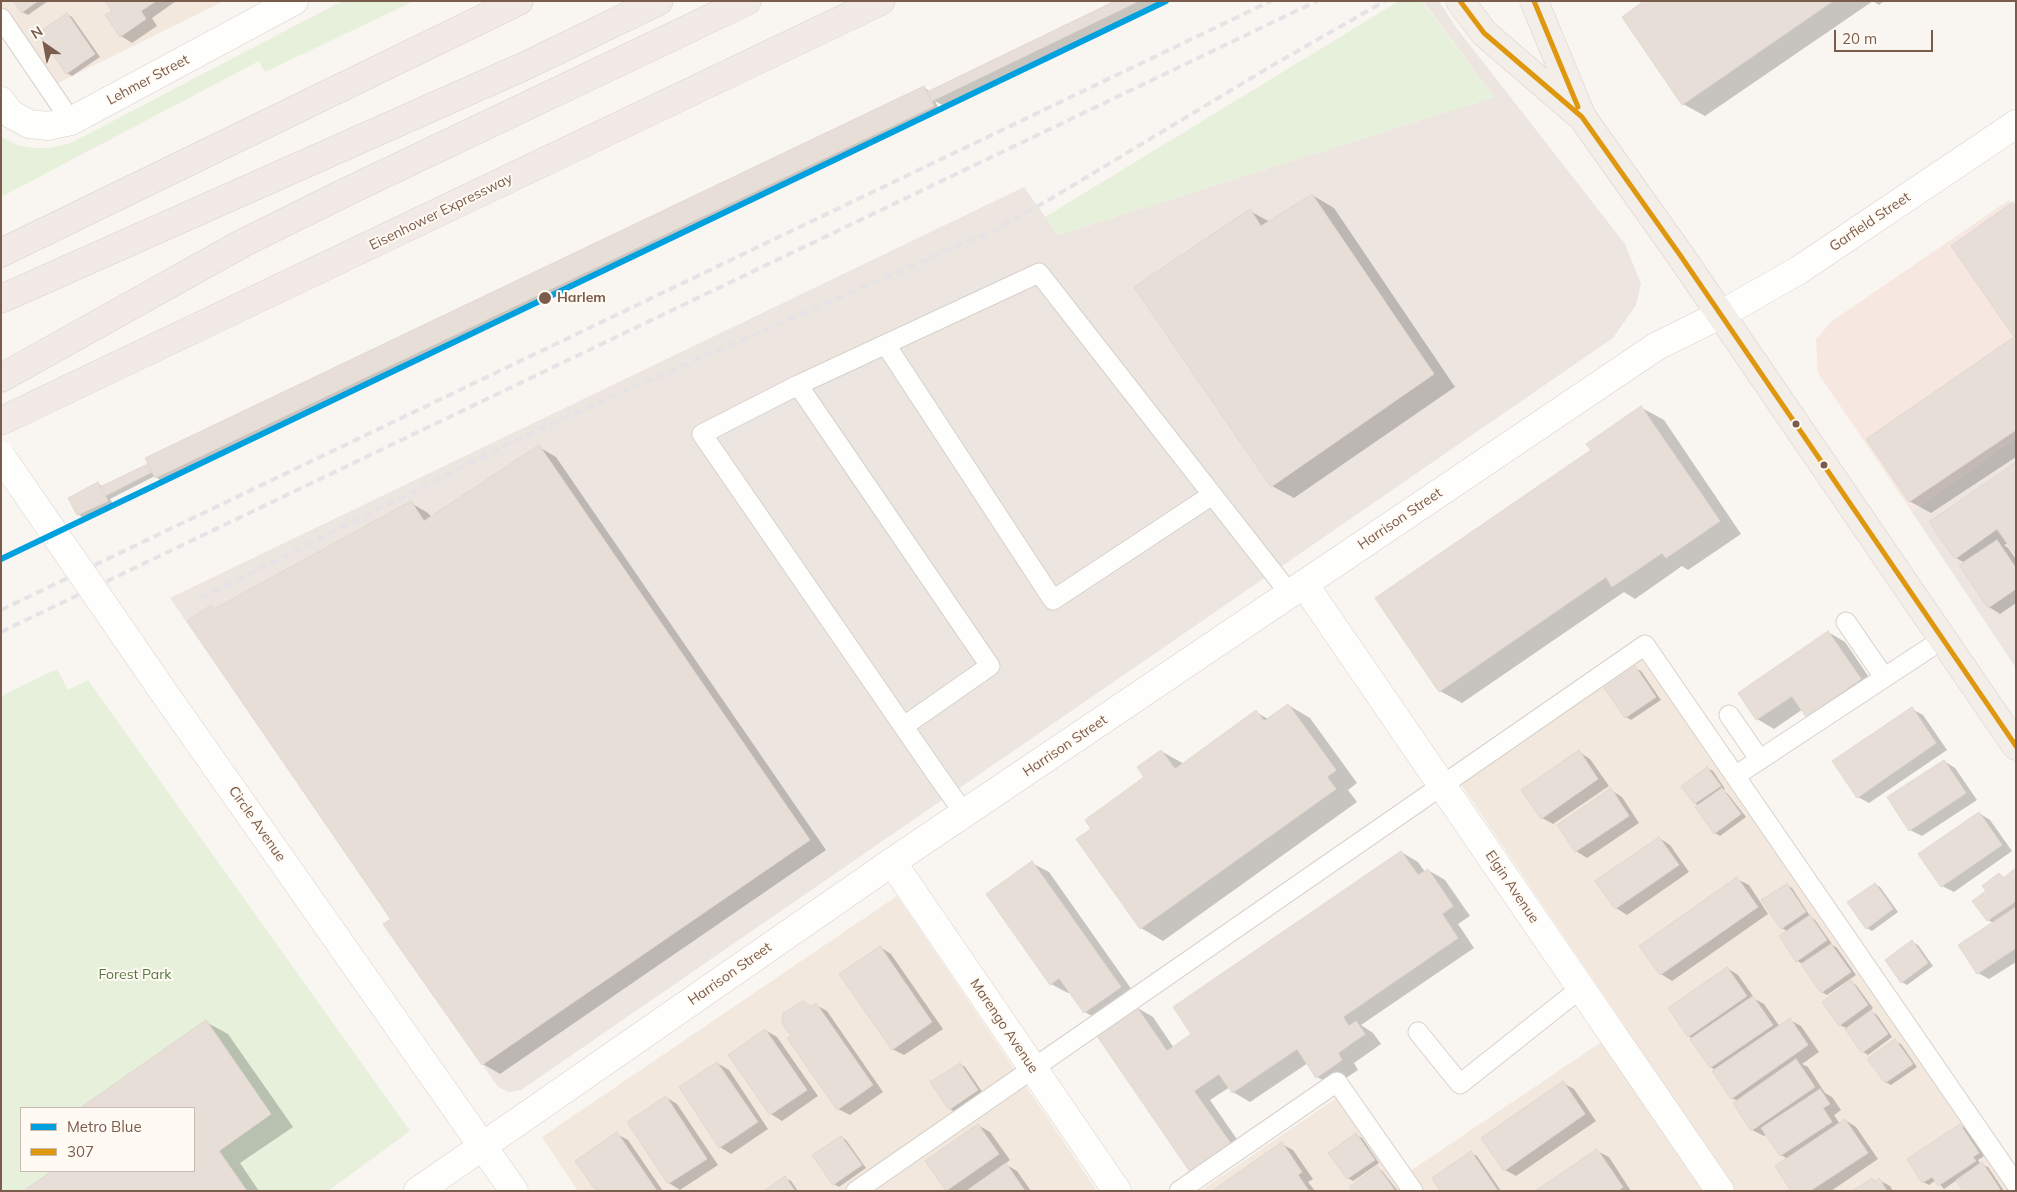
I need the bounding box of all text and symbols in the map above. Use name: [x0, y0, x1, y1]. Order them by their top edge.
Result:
north arrow: [20, 20, 70, 70]
scale bar: [1837, 20, 1936, 52]
text: N: [27, 22, 46, 43]
text: 20 m: [1842, 29, 1877, 48]
street label: Lehmer Street: [104, 51, 192, 109]
street label: Eisenhower Expressway: [367, 170, 515, 254]
street label: Garfield Street: [1826, 189, 1914, 255]
marker: Harlem: [537, 290, 553, 306]
place label: Harlem: [557, 290, 606, 306]
unlabelled marker: [1791, 419, 1801, 429]
unlabelled marker: [1819, 460, 1829, 470]
street label: Harrison Street: [1355, 485, 1445, 553]
street label: Harrison Street: [1020, 712, 1110, 780]
street label: Circle Avenue: [225, 783, 289, 865]
street label: Elgin Avenue: [1482, 847, 1542, 927]
street label: Harrison Street: [685, 939, 775, 1009]
park label: Forest Park: [98, 967, 172, 983]
street label: Marengo Avenue: [966, 976, 1042, 1076]
legend: [20, 1107, 195, 1172]
text: Metro Blue: [67, 1117, 142, 1136]
text: 307: [67, 1142, 94, 1161]

